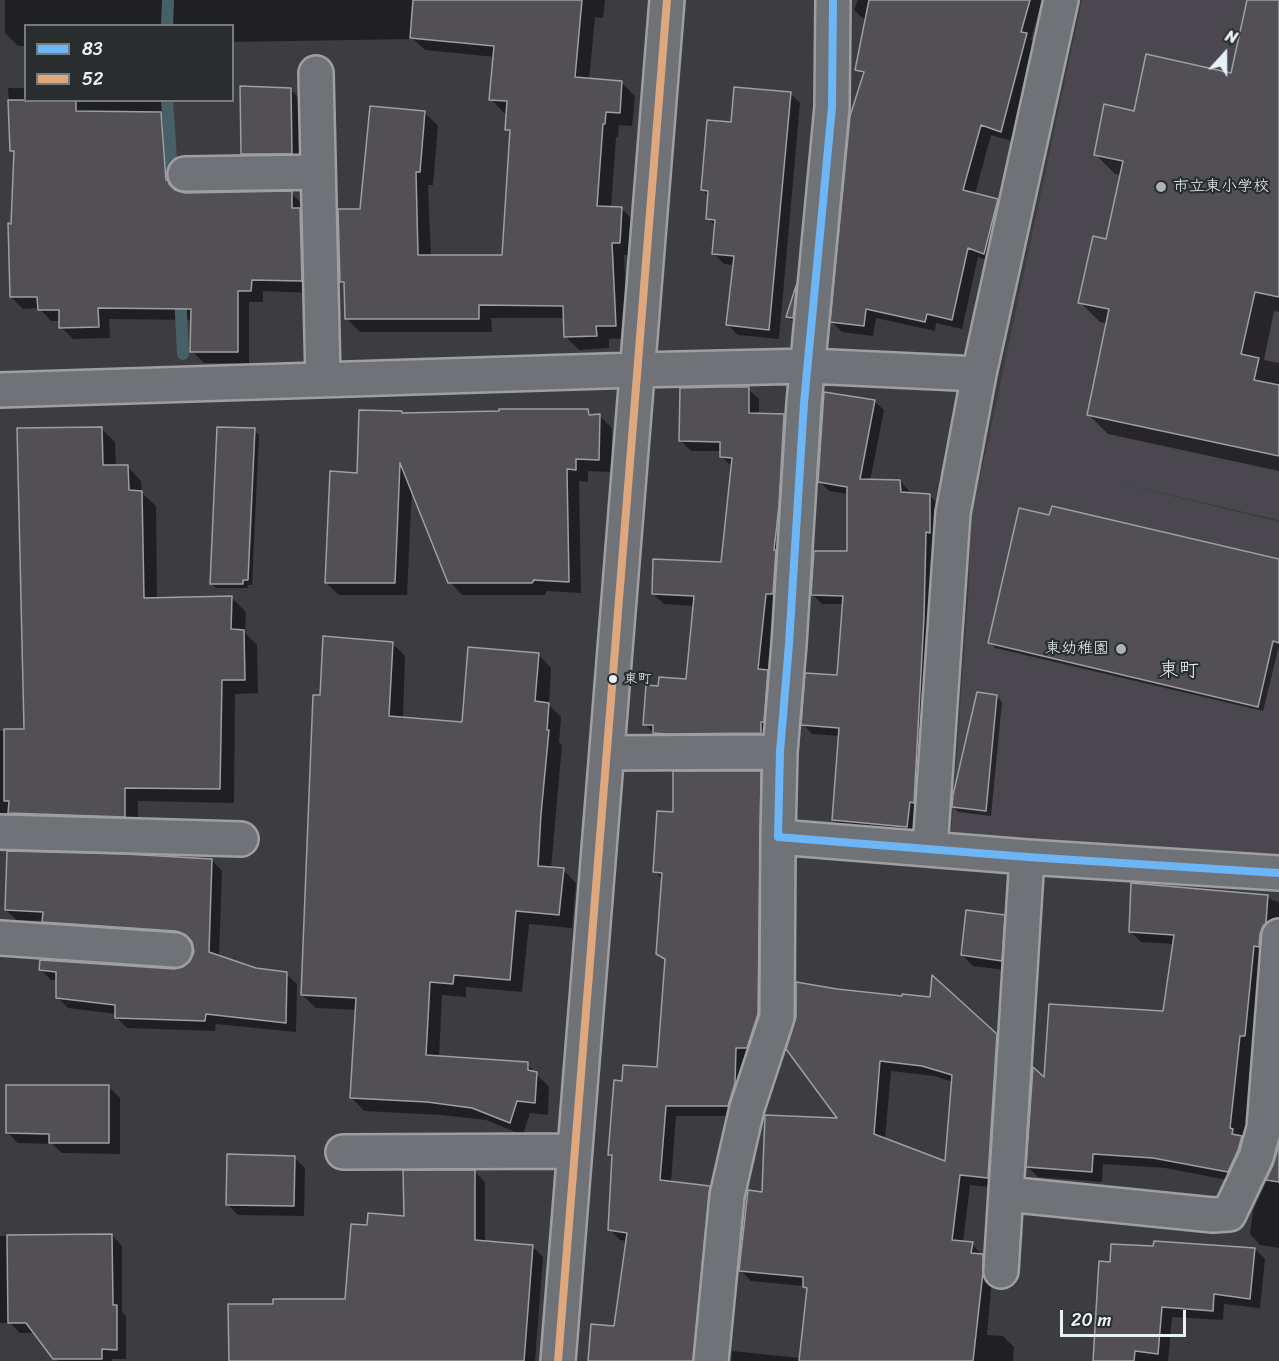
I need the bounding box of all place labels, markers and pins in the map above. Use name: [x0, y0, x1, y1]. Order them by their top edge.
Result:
place label: 市立東小学校: [1173, 177, 1269, 197]
marker: 市立東小学校: [1154, 180, 1168, 194]
place label: 東幼稚園: [1045, 639, 1109, 659]
marker: 東幼稚園: [1114, 642, 1128, 656]
place label: 東町: [624, 671, 652, 687]
marker: 東町: [607, 673, 619, 685]

